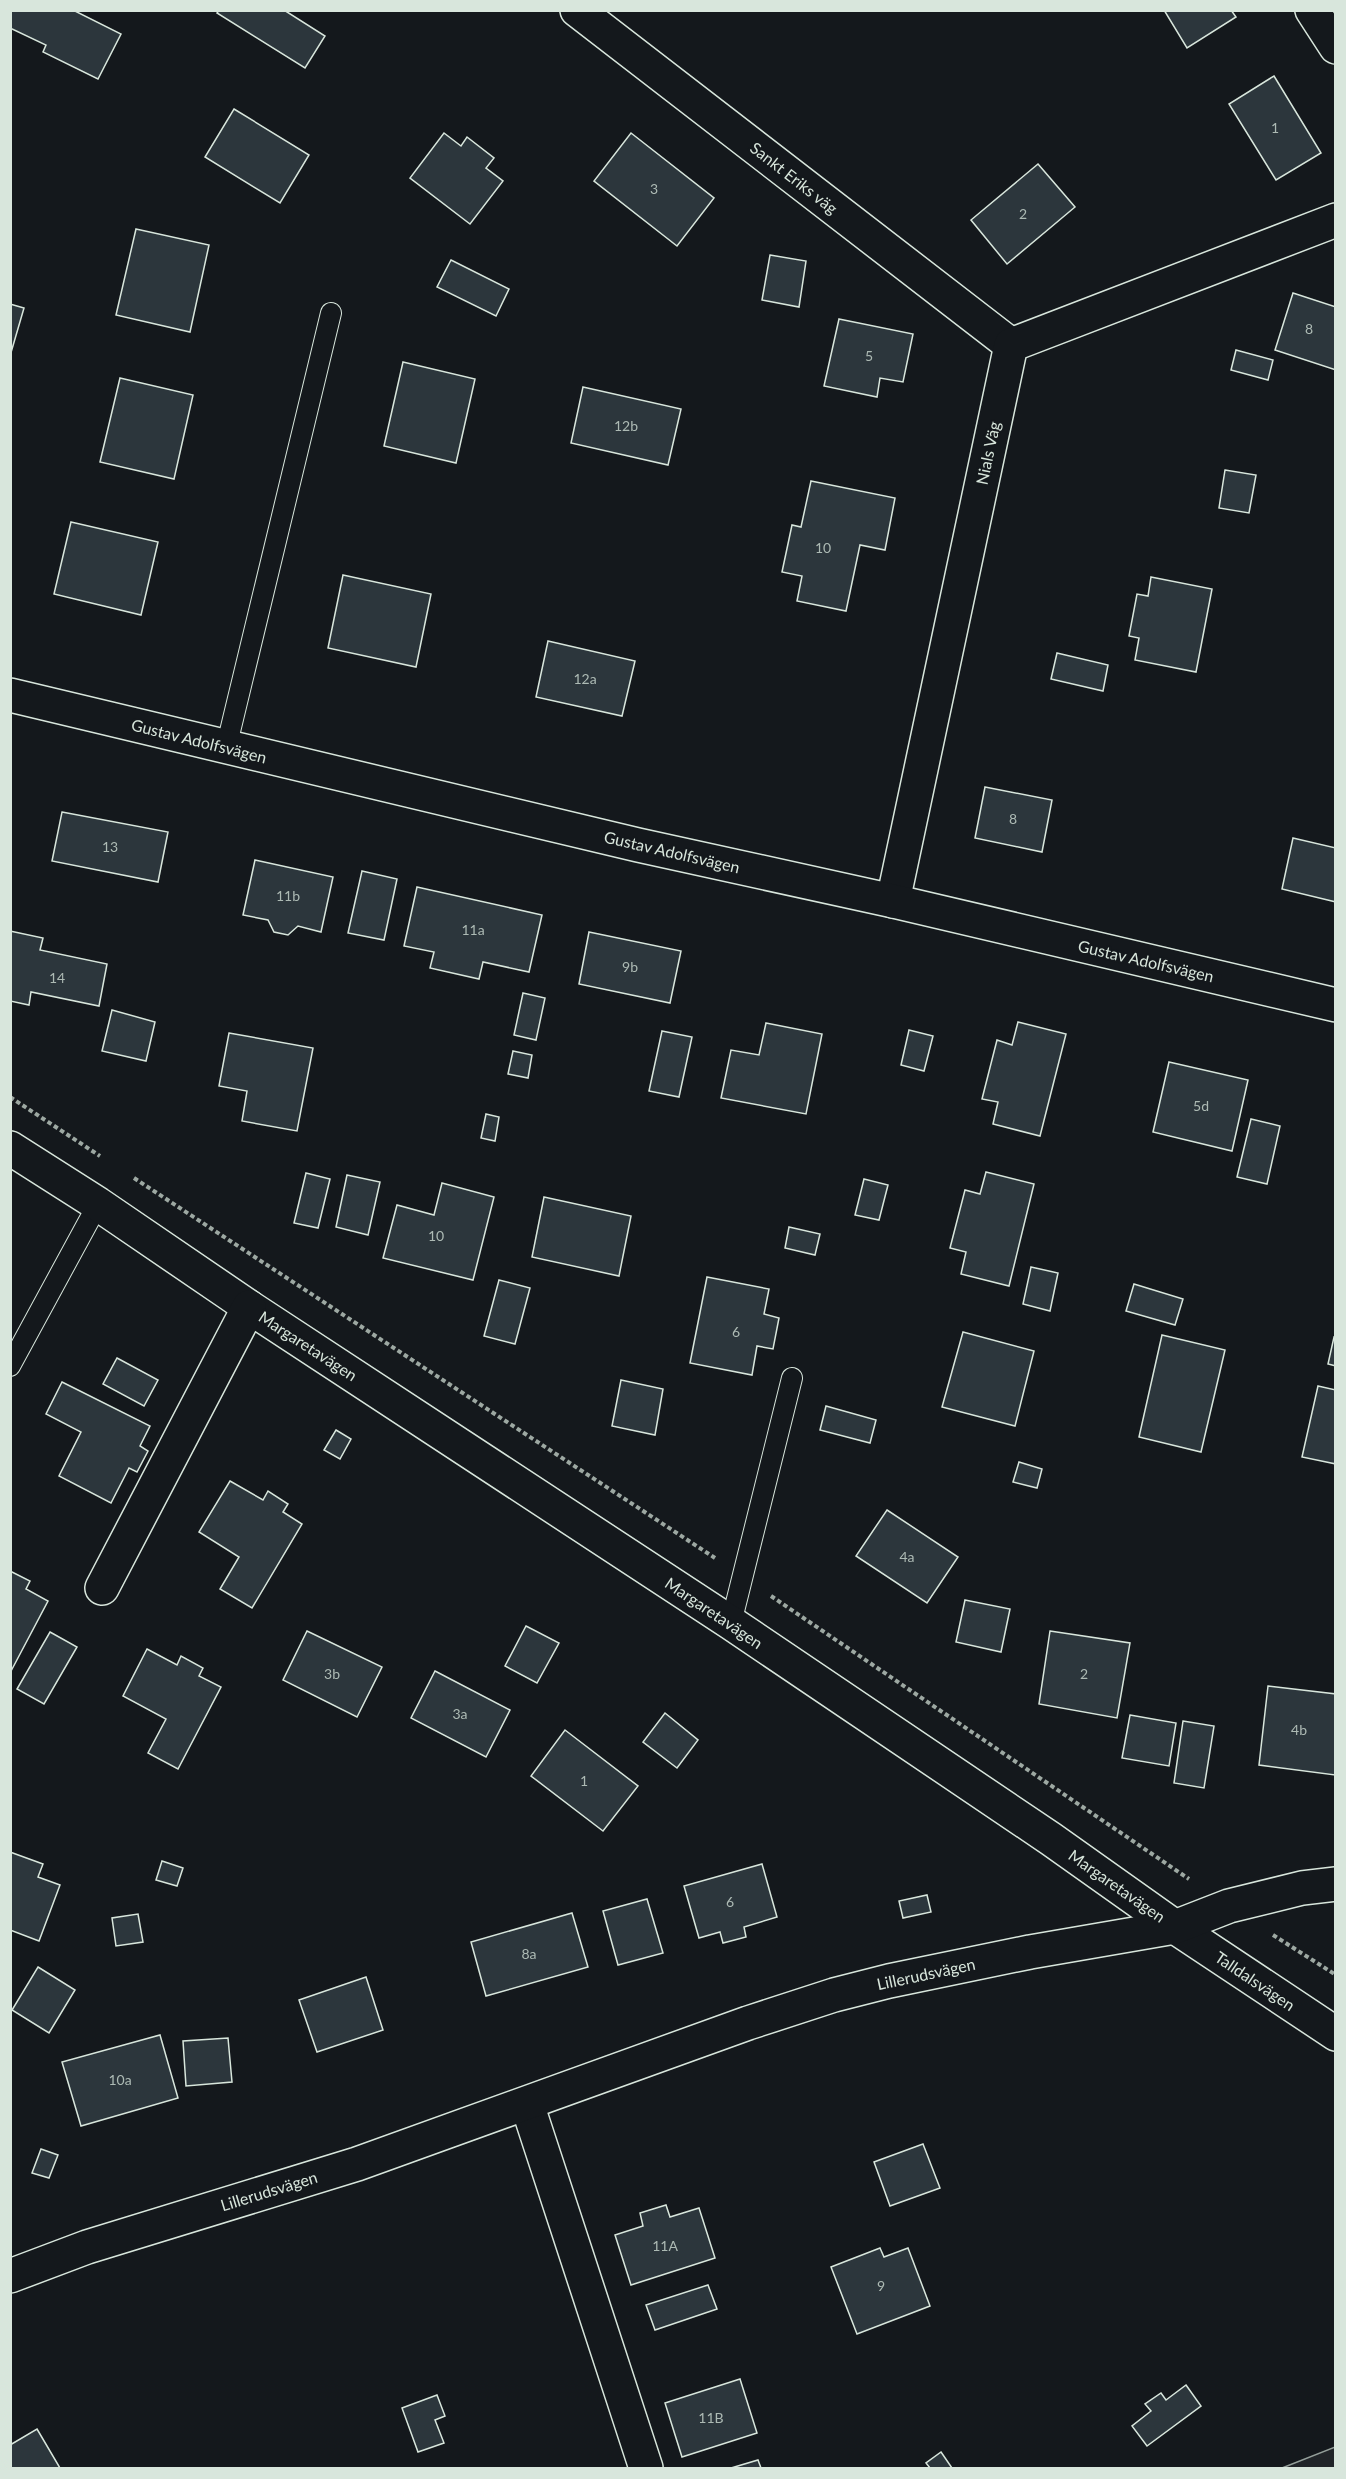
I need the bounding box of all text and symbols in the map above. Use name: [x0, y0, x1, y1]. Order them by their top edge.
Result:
house number: 1: [1271, 119, 1279, 136]
street label: Sankt Eriks väg: [747, 138, 842, 217]
house number: 3: [650, 180, 658, 197]
house number: 2: [1019, 205, 1027, 222]
house number: 8: [1305, 320, 1313, 337]
house number: 5: [865, 347, 873, 364]
house number: 12b: [614, 417, 638, 434]
street label: Nials Väg: [972, 420, 1003, 486]
house number: 10: [815, 539, 831, 556]
house number: 12a: [573, 670, 597, 687]
street label: Gustav Adolfsvägen: [129, 715, 269, 767]
house number: 8: [1009, 810, 1017, 827]
street label: Gustav Adolfsvägen: [602, 827, 742, 876]
house number: 13: [102, 838, 118, 855]
house number: 11b: [276, 887, 300, 904]
house number: 11a: [461, 921, 485, 938]
street label: Gustav Adolfsvägen: [1076, 936, 1216, 985]
house number: 9b: [622, 958, 638, 975]
house number: 14: [49, 969, 65, 986]
house number: 5d: [1193, 1097, 1209, 1114]
house number: 10: [428, 1227, 444, 1244]
street label: Margaretavägen: [256, 1307, 361, 1384]
house number: 6: [732, 1323, 740, 1340]
house number: 4a: [899, 1548, 915, 1565]
street label: Margaretavägen: [662, 1573, 767, 1652]
house number: 3b: [324, 1665, 340, 1682]
house number: 2: [1080, 1665, 1088, 1682]
house number: 3a: [452, 1705, 468, 1722]
house number: 4b: [1291, 1721, 1307, 1738]
house number: 1: [580, 1772, 588, 1789]
street label: Margaretavägen: [1065, 1845, 1169, 1926]
house number: 6: [726, 1893, 734, 1910]
house number: 8a: [521, 1945, 537, 1962]
street label: Talldalsvägen: [1212, 1947, 1299, 2014]
street label: Lillerudsvägen: [875, 1954, 977, 1993]
house number: 10a: [108, 2071, 132, 2088]
street label: Lillerudsvägen: [218, 2167, 320, 2214]
house number: 11A: [652, 2237, 678, 2254]
house number: 9: [877, 2277, 885, 2294]
house number: 11B: [698, 2409, 724, 2426]

